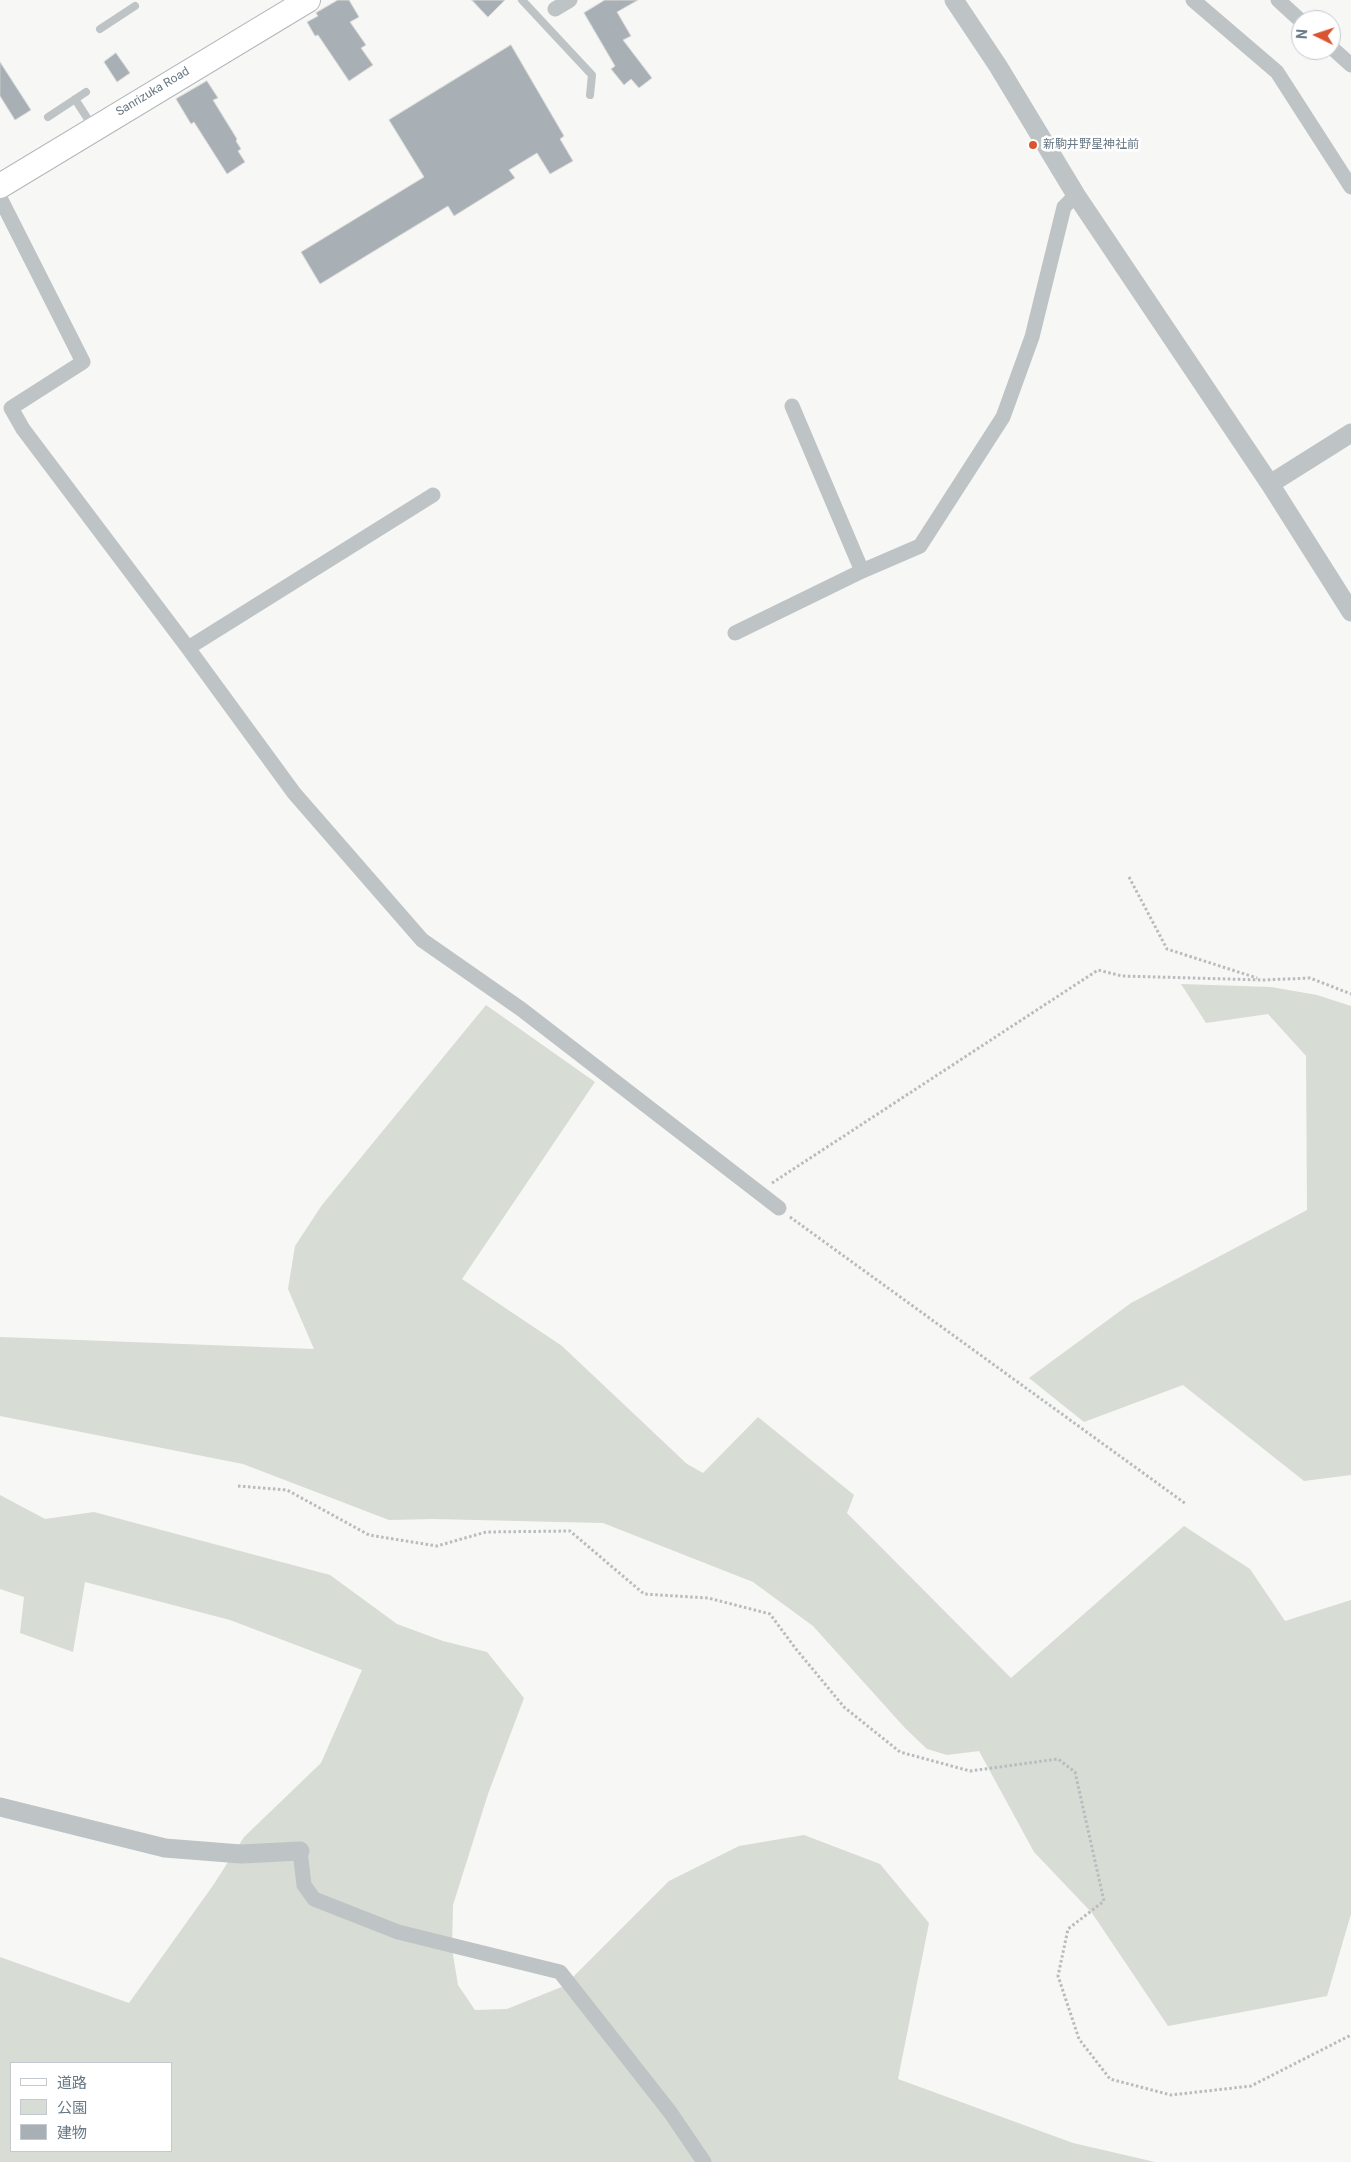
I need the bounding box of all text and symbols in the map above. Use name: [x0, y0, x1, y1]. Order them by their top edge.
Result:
north arrow: [1291, 10, 1341, 60]
text: N: [1294, 29, 1310, 40]
street label: Sanrizuka Road: [114, 64, 192, 120]
place label: 新駒井野星神社前: [1043, 138, 1139, 152]
marker: 新駒井野星神社前: [1027, 139, 1039, 151]
legend: [10, 2062, 172, 2152]
text: 道路: [57, 2074, 87, 2092]
text: 公園: [57, 2099, 87, 2117]
text: 建物: [57, 2124, 87, 2142]

